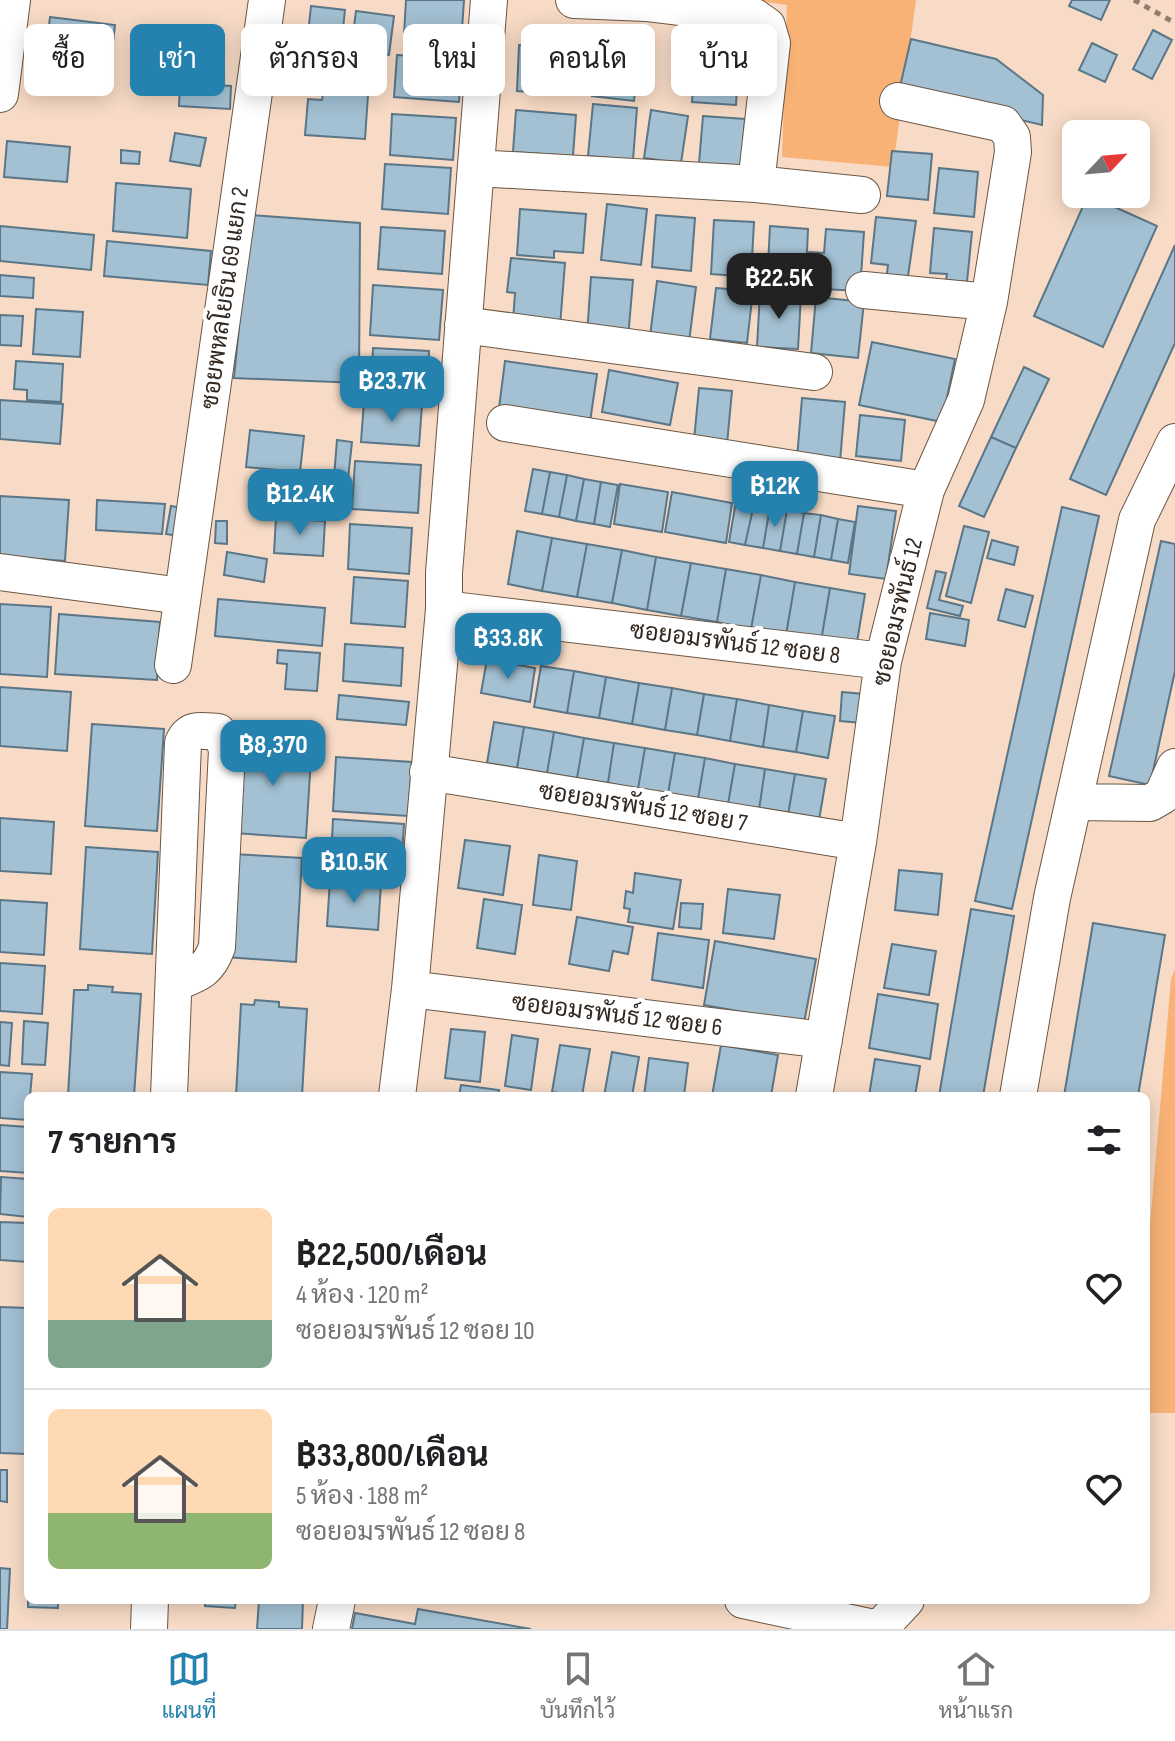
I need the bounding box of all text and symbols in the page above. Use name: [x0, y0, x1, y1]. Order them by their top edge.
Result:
chip: ซื้อ: [24, 24, 114, 96]
chip: เช่า: [130, 24, 225, 96]
chip: ตัวกรอง: [241, 24, 387, 96]
chip: ใหม่: [403, 24, 505, 96]
chip: คอนโด: [521, 24, 655, 96]
chip: บ้าน: [671, 24, 777, 96]
north arrow: [1062, 120, 1150, 208]
map controls: [1062, 120, 1150, 208]
street label: ซอยพหลโยธิน 69 แยก 2: [193, 185, 255, 411]
pin: ฿22.5K: [714, 253, 844, 321]
text: ฿22.5K: [745, 263, 813, 294]
pin: ฿23.7K: [327, 356, 457, 424]
text: ฿23.7K: [358, 366, 426, 397]
pin: ฿12K: [728, 461, 822, 529]
pin: ฿12.4K: [235, 469, 365, 537]
text: ฿12K: [750, 471, 800, 502]
text: ฿12.4K: [266, 479, 334, 510]
street label: ซอยอมรพันธ์ 12: [865, 535, 929, 689]
pin: ฿33.8K: [443, 613, 573, 681]
street label: ซอยอมรพันธ์ 12 ซอย 8: [628, 614, 842, 670]
text: ฿33.8K: [473, 623, 543, 654]
pin: ฿8,370: [208, 720, 338, 788]
text: ฿8,370: [238, 730, 308, 761]
street label: ซอยอมรพันธ์ 12 ซอย 7: [537, 774, 750, 838]
pin: ฿10.5K: [289, 837, 419, 905]
text: ฿10.5K: [320, 847, 388, 878]
street label: ซอยอมรพันธ์ 12 ซอย 6: [510, 986, 724, 1042]
icon: filters: [1082, 1118, 1126, 1162]
text: 7 รายการ: [48, 1122, 177, 1163]
text: ฿22,500/เดือน: [296, 1234, 487, 1275]
icon: home: [112, 1240, 208, 1336]
icon: heart: [1082, 1266, 1126, 1310]
text: 4 ห้อง · 120 m²: [296, 1280, 429, 1311]
text: ซอยอมรพันธ์ 12 ซอย 10: [296, 1316, 535, 1347]
text: ฿33,800/เดือน: [296, 1435, 489, 1476]
icon: home: [112, 1441, 208, 1537]
icon: heart: [1082, 1467, 1126, 1511]
text: 5 ห้อง · 188 m²: [296, 1481, 428, 1512]
text: ซอยอมรพันธ์ 12 ซอย 8: [296, 1517, 525, 1548]
tab: แผนที่: [162, 1647, 217, 1725]
tab: บันทึกไว้: [540, 1647, 615, 1725]
tab: หน้าแรก: [939, 1647, 1013, 1725]

